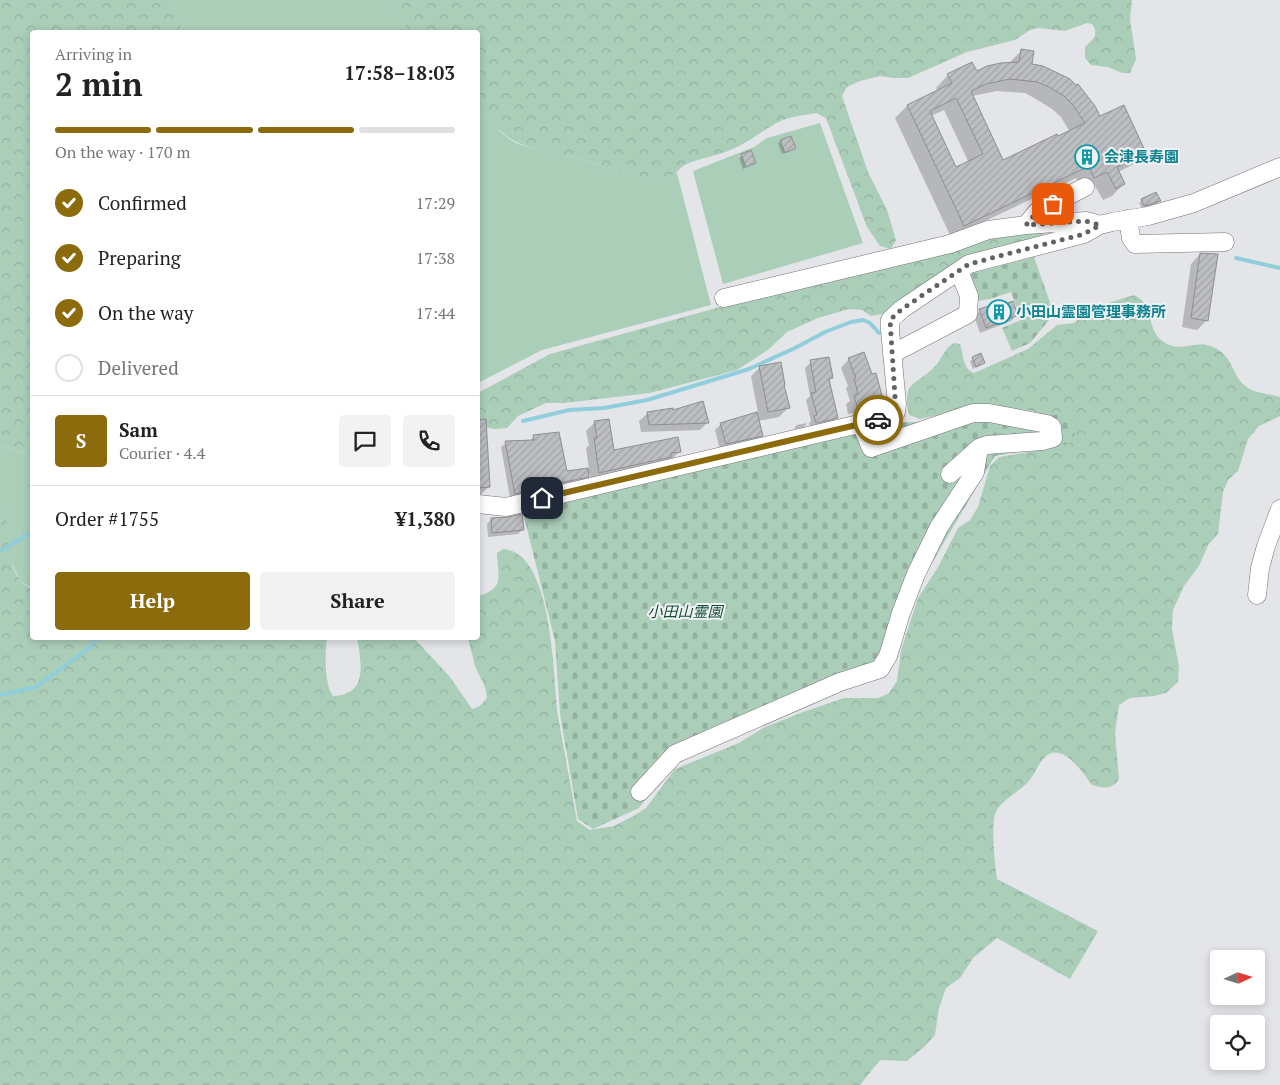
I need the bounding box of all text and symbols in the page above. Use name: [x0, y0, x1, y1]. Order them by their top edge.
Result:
text: Arriving in: [55, 43, 132, 65]
text: 17:58–18:03: [344, 60, 455, 85]
text: 2 min: [55, 63, 143, 105]
text: On the way · 170 m: [55, 141, 190, 163]
building icon: 会津長寿園: [1074, 144, 1100, 170]
place label: 会津長寿園: [1104, 146, 1179, 166]
pin: [1032, 183, 1074, 225]
icon: check: [55, 189, 83, 217]
text: Confirmed: [98, 190, 187, 215]
icon: bag: [1039, 190, 1067, 218]
text: 17:29: [416, 192, 455, 214]
icon: check: [55, 244, 83, 272]
text: Preparing: [98, 245, 181, 270]
text: 17:38: [416, 247, 455, 269]
icon: check: [55, 299, 83, 327]
building icon: 小田山霊園管理事務所: [986, 299, 1012, 325]
text: On the way: [98, 300, 193, 325]
place label: 小田山霊園管理事務所: [1016, 301, 1166, 321]
text: 17:44: [416, 302, 455, 324]
text: Delivered: [98, 355, 179, 380]
courier: [853, 395, 903, 445]
icon: car: [864, 406, 892, 434]
button: chat: [339, 415, 391, 467]
button: phone: [403, 415, 455, 467]
text: Sam: [119, 417, 158, 442]
text: S: [76, 428, 86, 453]
text: Courier · 4.4: [119, 442, 205, 464]
pin: [521, 477, 563, 519]
icon: home: [528, 484, 556, 512]
text: Order #1755: [55, 506, 159, 531]
text: ¥1,380: [396, 506, 455, 531]
button: Help: [55, 572, 250, 630]
button: Share: [260, 572, 455, 630]
park label: 小田山霊園: [647, 601, 724, 621]
north arrow: [1210, 950, 1265, 1005]
map controls: [1210, 950, 1265, 1070]
button: locate: [1210, 1015, 1265, 1070]

